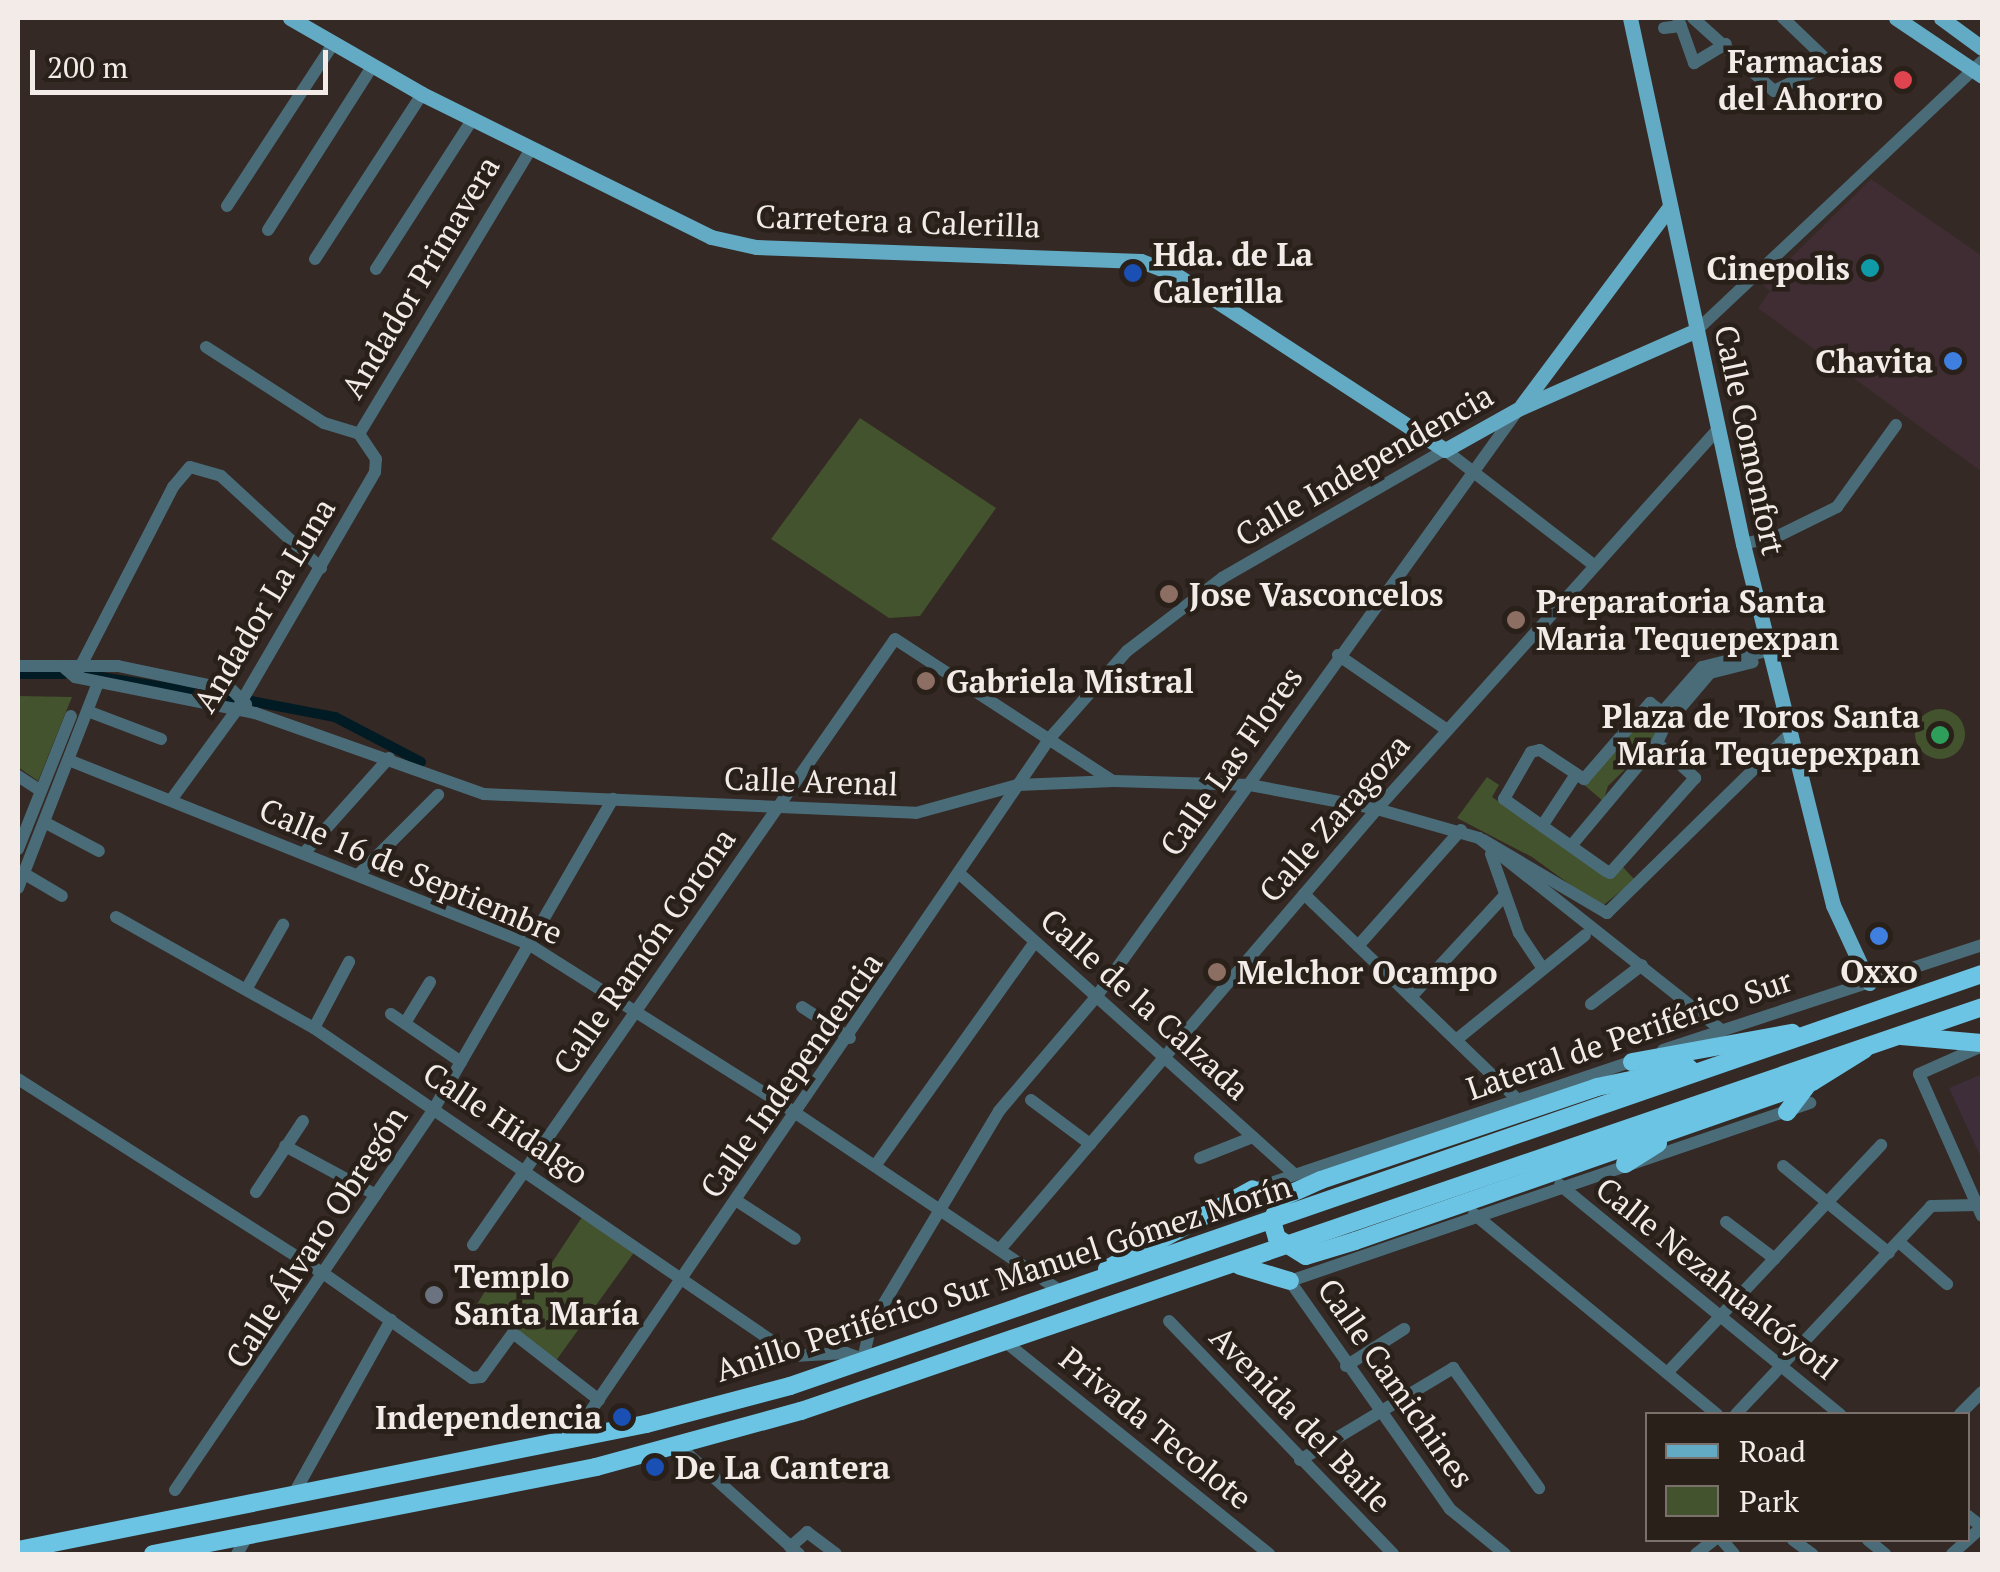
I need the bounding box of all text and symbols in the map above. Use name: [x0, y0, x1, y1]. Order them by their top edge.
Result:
scale bar: [35, 30, 332, 92]
place label: Farmacias del Ahorro: [1718, 43, 1883, 118]
text: 200 m: [47, 47, 128, 87]
marker: Farmacias del Ahorro: [1892, 69, 1914, 91]
street label: Andador Primavera: [333, 149, 507, 405]
street label: Carretera a Calerilla: [755, 197, 1041, 245]
place label: Hda. de La Calerilla: [1153, 236, 1314, 311]
place label: Cinepolis: [1707, 249, 1850, 287]
marker: Cinepolis: [1859, 257, 1881, 279]
marker: Hda. de La Calerilla: [1122, 262, 1144, 284]
street label: Calle Comonfort: [1707, 322, 1793, 558]
place label: Chavita: [1815, 342, 1933, 380]
marker: Chavita: [1942, 350, 1964, 372]
street label: Calle Independencia: [1228, 376, 1500, 554]
street label: Andador La Luna: [185, 491, 343, 719]
place label: Jose Vasconcelos: [1189, 575, 1444, 613]
marker: Jose Vasconcelos: [1158, 583, 1180, 605]
place label: Preparatoria Santa Maria Tequepexpan: [1536, 583, 1839, 658]
marker: Preparatoria Santa Maria Tequepexpan: [1505, 609, 1527, 631]
street label: Calle Las Flores: [1152, 659, 1310, 863]
place label: Gabriela Mistral: [946, 662, 1194, 700]
marker: Gabriela Mistral: [915, 670, 937, 692]
place label: Plaza de Toros Santa María Tequepexpan: [1602, 698, 1920, 773]
marker: Plaza de Toros Santa María Tequepexpan: [1929, 724, 1951, 746]
street label: Calle Zaragoza: [1251, 726, 1417, 910]
street label: Calle Arenal: [723, 759, 899, 803]
street label: Calle 16 de Septiembre: [254, 790, 568, 952]
street label: Calle Ramón Corona: [545, 821, 743, 1081]
street label: Calle de la Calzada: [1033, 900, 1257, 1108]
marker: Oxxo: [1868, 925, 1890, 947]
street label: Calle Independencia: [692, 945, 890, 1205]
place label: Oxxo: [1840, 952, 1918, 990]
place label: Melchor Ocampo: [1237, 953, 1497, 991]
street label: Lateral de Periférico Sur: [1461, 960, 1797, 1108]
marker: Melchor Ocampo: [1206, 961, 1228, 983]
street label: Calle Hidalgo: [416, 1054, 596, 1192]
street label: Calle Álvaro Obregón: [217, 1099, 415, 1375]
street label: Anillo Periférico Sur Manuel Gómez Morín: [710, 1167, 1296, 1389]
street label: Calle Nezahualcóyotl: [1588, 1169, 1846, 1387]
place label: Templo Santa María: [454, 1258, 639, 1333]
street label: Calle Camichines: [1310, 1271, 1482, 1495]
marker: Templo Santa María: [423, 1284, 445, 1306]
street label: Avenida del Baile: [1202, 1318, 1400, 1520]
street label: Privada Tecolote: [1052, 1339, 1260, 1517]
place label: Independencia: [375, 1398, 602, 1436]
marker: Independencia: [611, 1406, 633, 1428]
legend: [1645, 1412, 1970, 1542]
text: Road: [1739, 1431, 1806, 1471]
place label: De La Cantera: [675, 1448, 890, 1486]
marker: De La Cantera: [644, 1456, 666, 1478]
text: Park: [1739, 1481, 1799, 1521]

